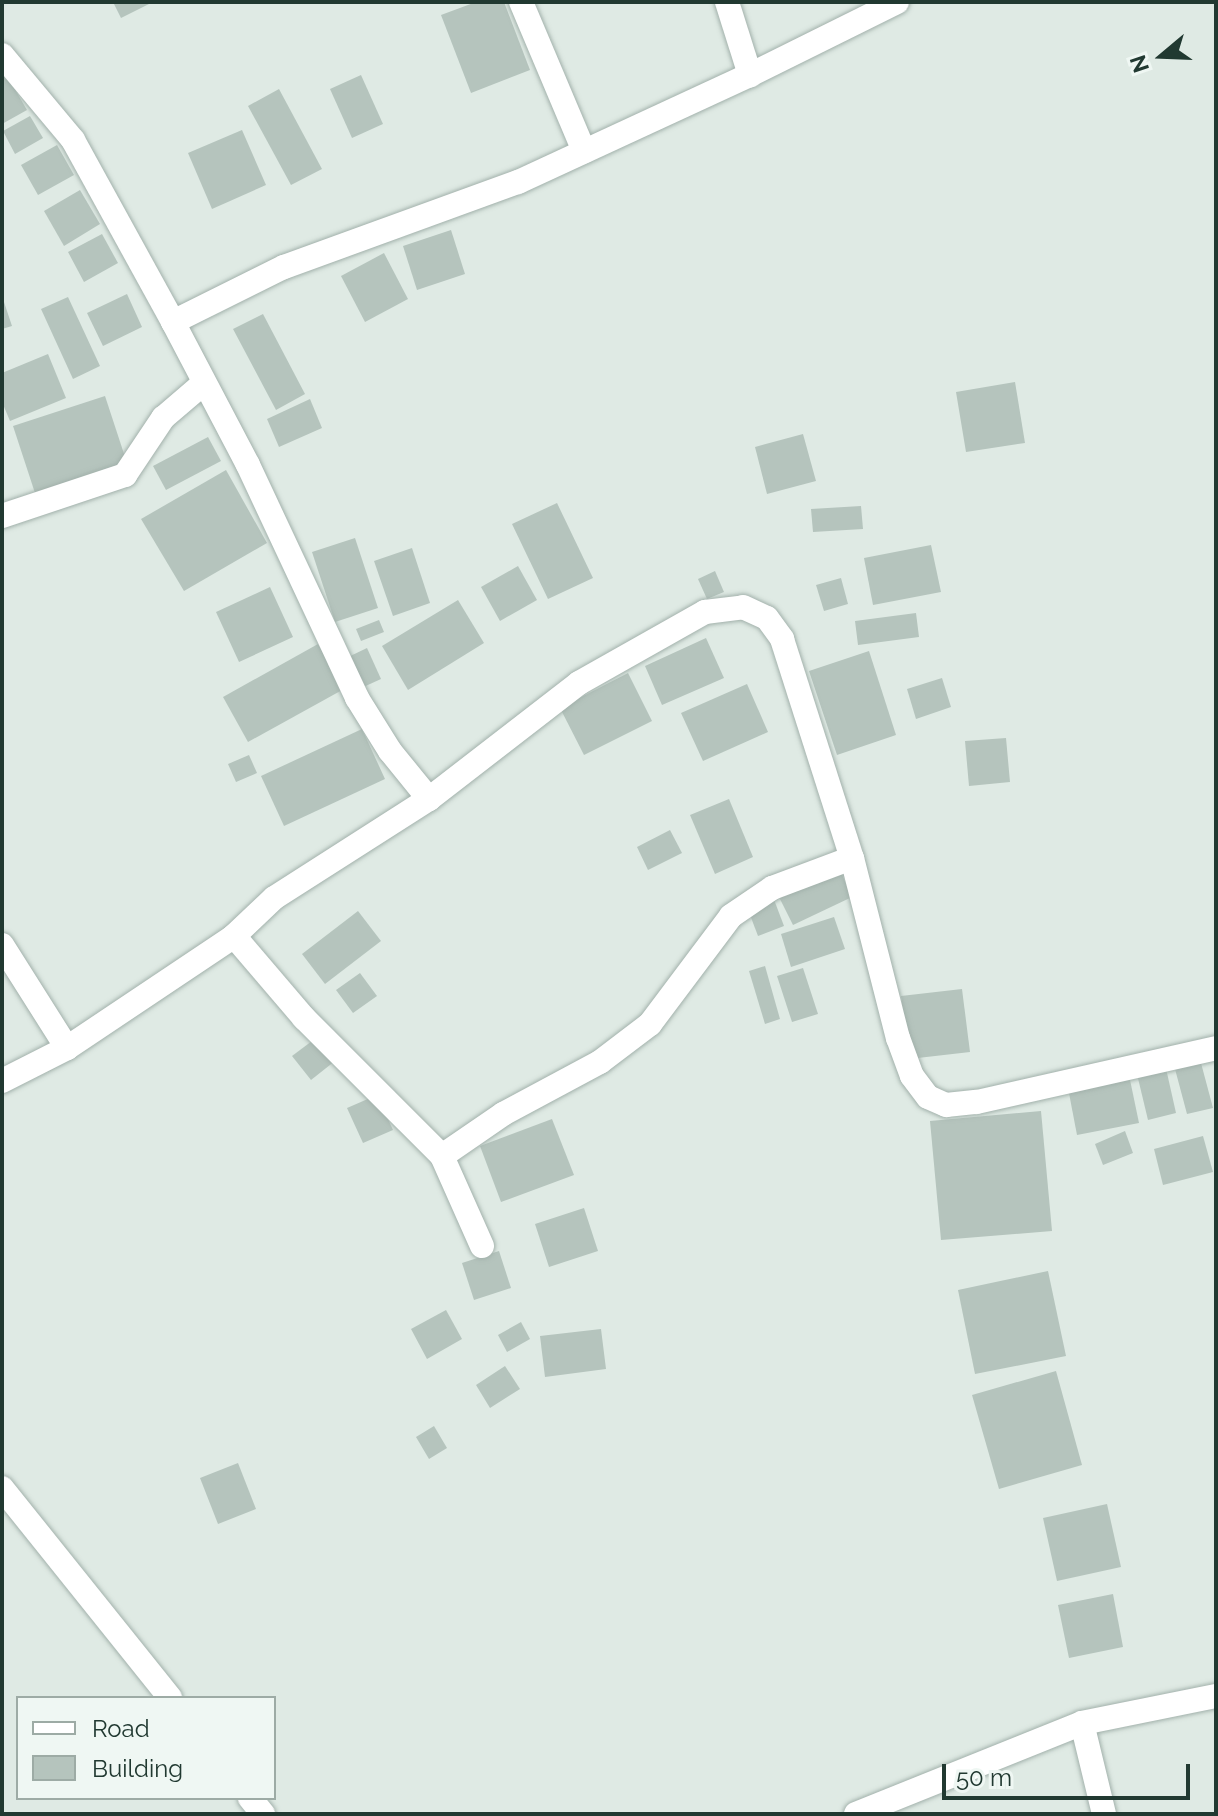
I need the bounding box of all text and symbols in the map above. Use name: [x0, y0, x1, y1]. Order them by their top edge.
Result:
north arrow: [1122, 16, 1202, 96]
text: N: [1124, 52, 1154, 76]
legend: [16, 1696, 276, 1800]
text: Road: [92, 1714, 150, 1743]
scale bar: [946, 1748, 1194, 1798]
text: Building: [92, 1754, 183, 1783]
text: 50 m: [956, 1763, 1012, 1792]

